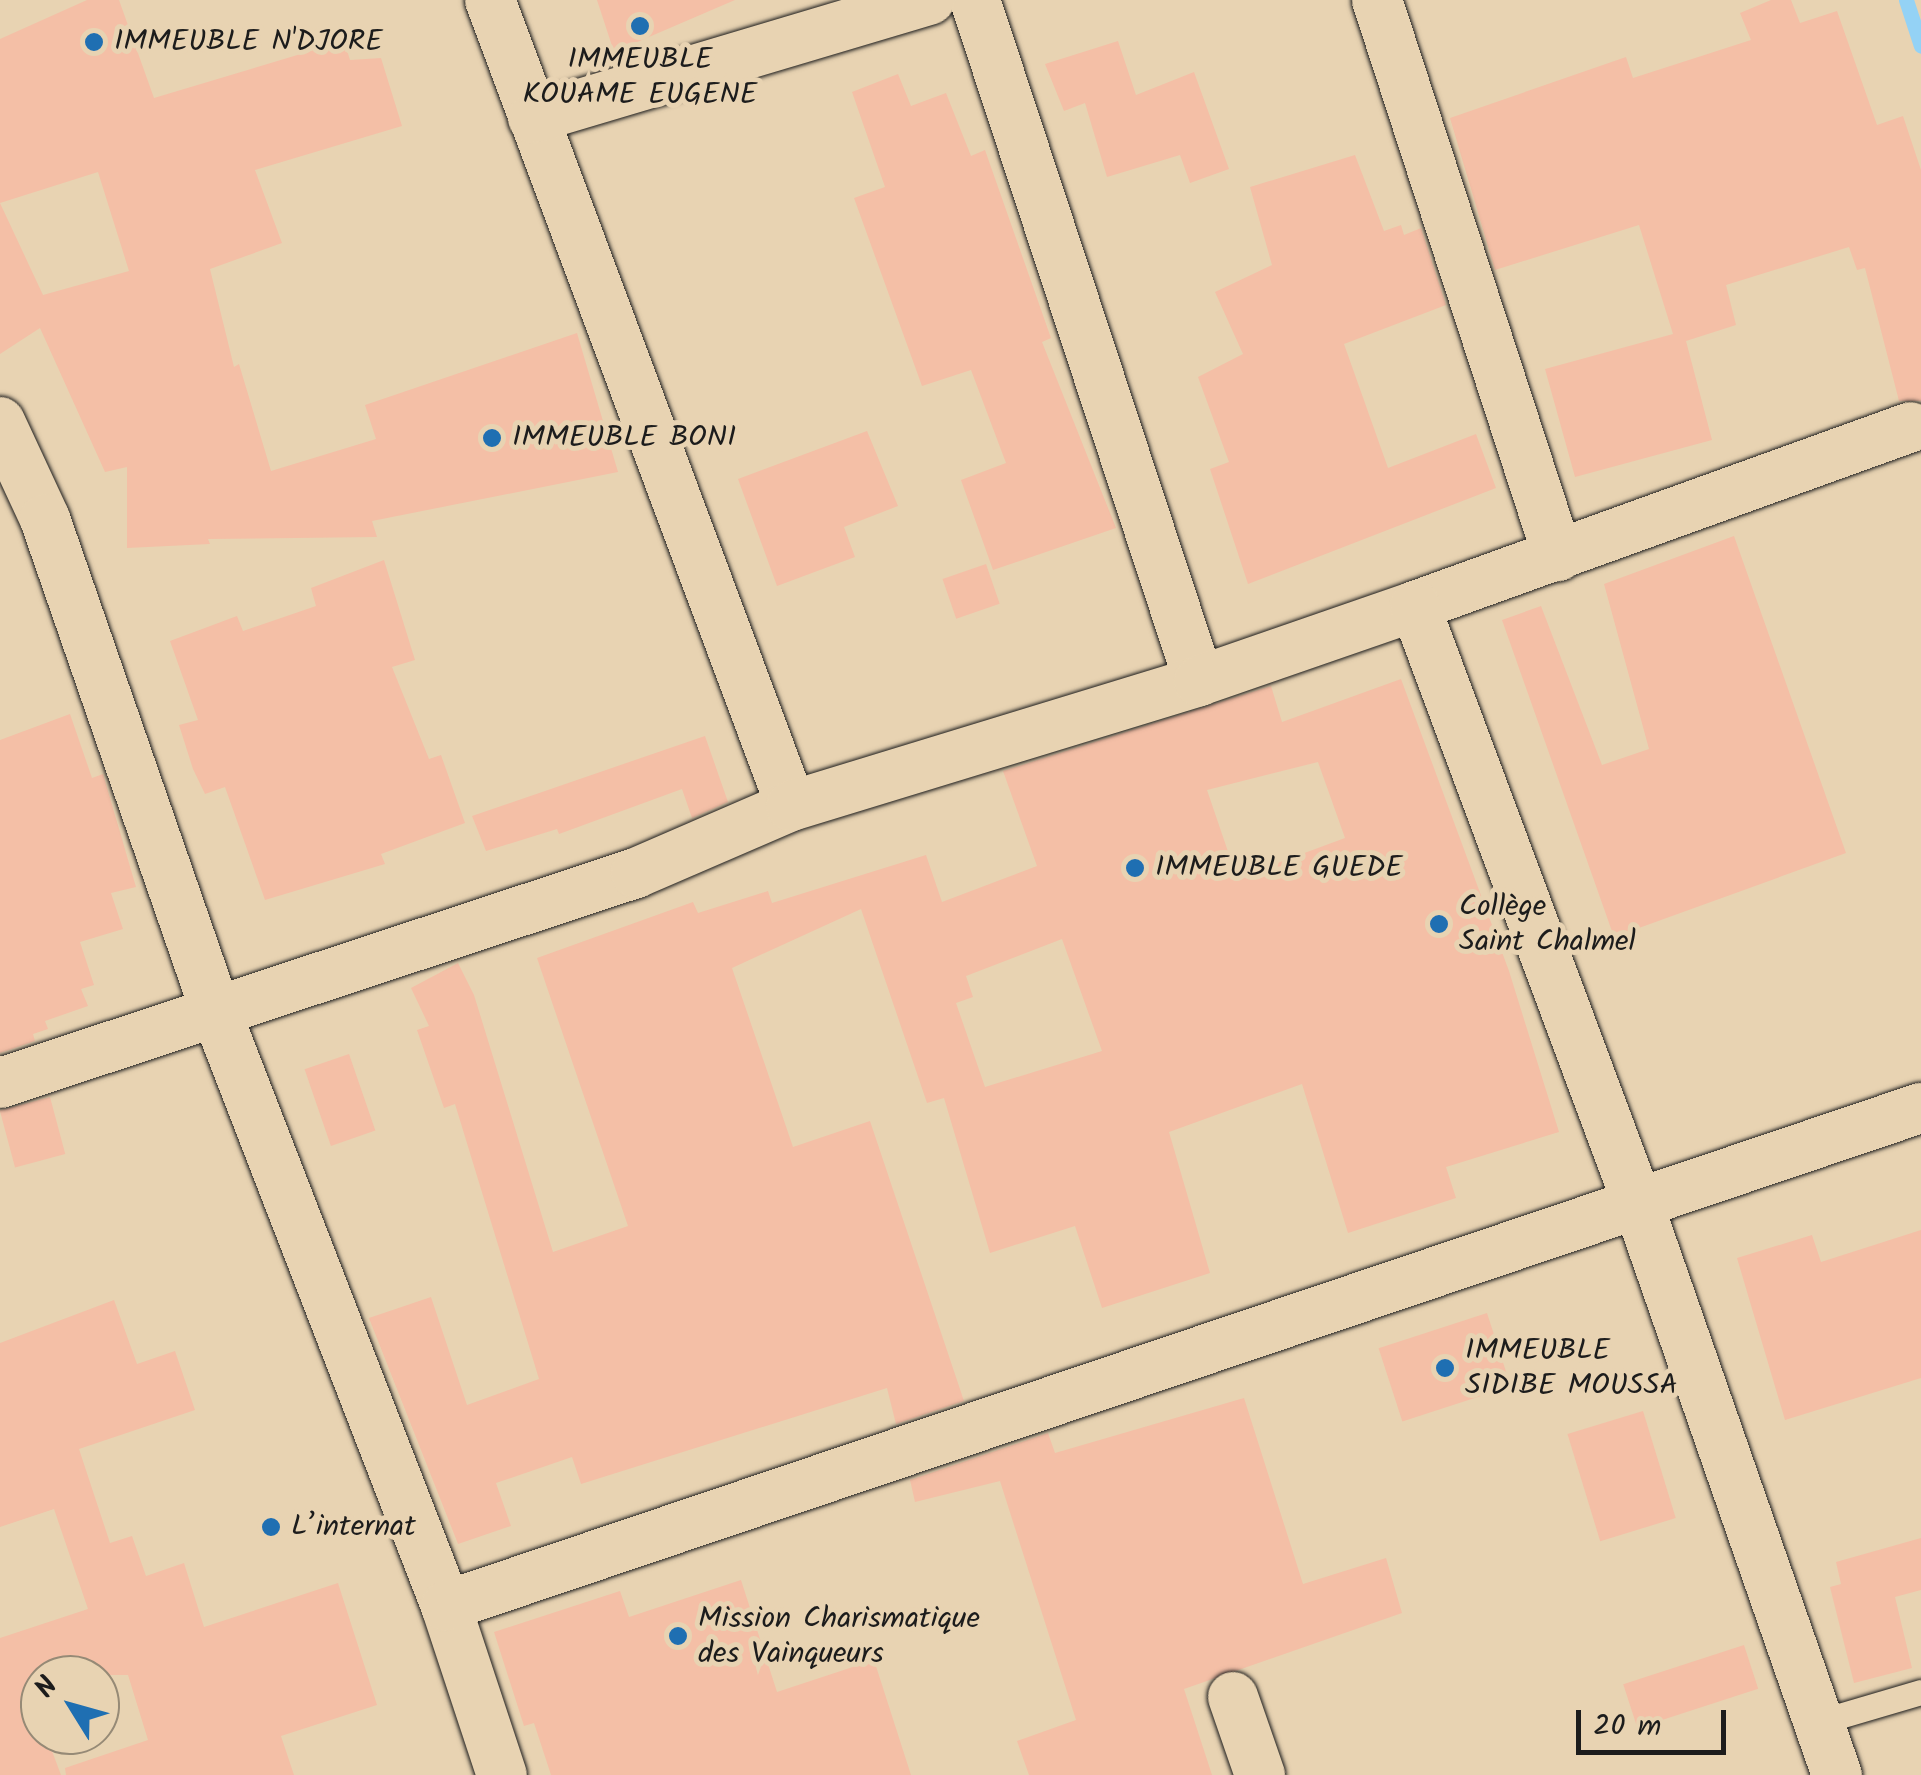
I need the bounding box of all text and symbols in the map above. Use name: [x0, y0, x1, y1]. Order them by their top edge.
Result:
marker: IMMEUBLE KOUAME EUGENE: [629, 15, 651, 37]
place label: IMMEUBLE N'DJORE: [114, 24, 383, 60]
marker: IMMEUBLE N'DJORE: [83, 31, 105, 53]
place label: IMMEUBLE KOUAME EUGENE: [523, 42, 757, 112]
place label: IMMEUBLE BONI: [512, 420, 736, 456]
marker: IMMEUBLE BONI: [481, 427, 503, 449]
place label: IMMEUBLE GUEDE: [1155, 850, 1403, 886]
marker: IMMEUBLE GUEDE: [1124, 857, 1146, 879]
place label: Collège Saint Chalmel: [1459, 889, 1636, 960]
marker: Collège Saint Chalmel: [1428, 913, 1450, 935]
place label: IMMEUBLE SIDIBE MOUSSA: [1465, 1333, 1678, 1404]
marker: IMMEUBLE SIDIBE MOUSSA: [1434, 1357, 1456, 1379]
place label: L’internat: [291, 1509, 416, 1545]
marker: L’internat: [260, 1516, 282, 1538]
place label: Mission Charismatique des Vainqueurs: [698, 1601, 980, 1672]
marker: Mission Charismatique des Vainqueurs: [667, 1625, 689, 1647]
north arrow: [20, 1655, 120, 1755]
text: N: [24, 1667, 71, 1708]
scale bar: [1581, 1690, 1731, 1752]
text: 20 m: [1593, 1703, 1661, 1751]

